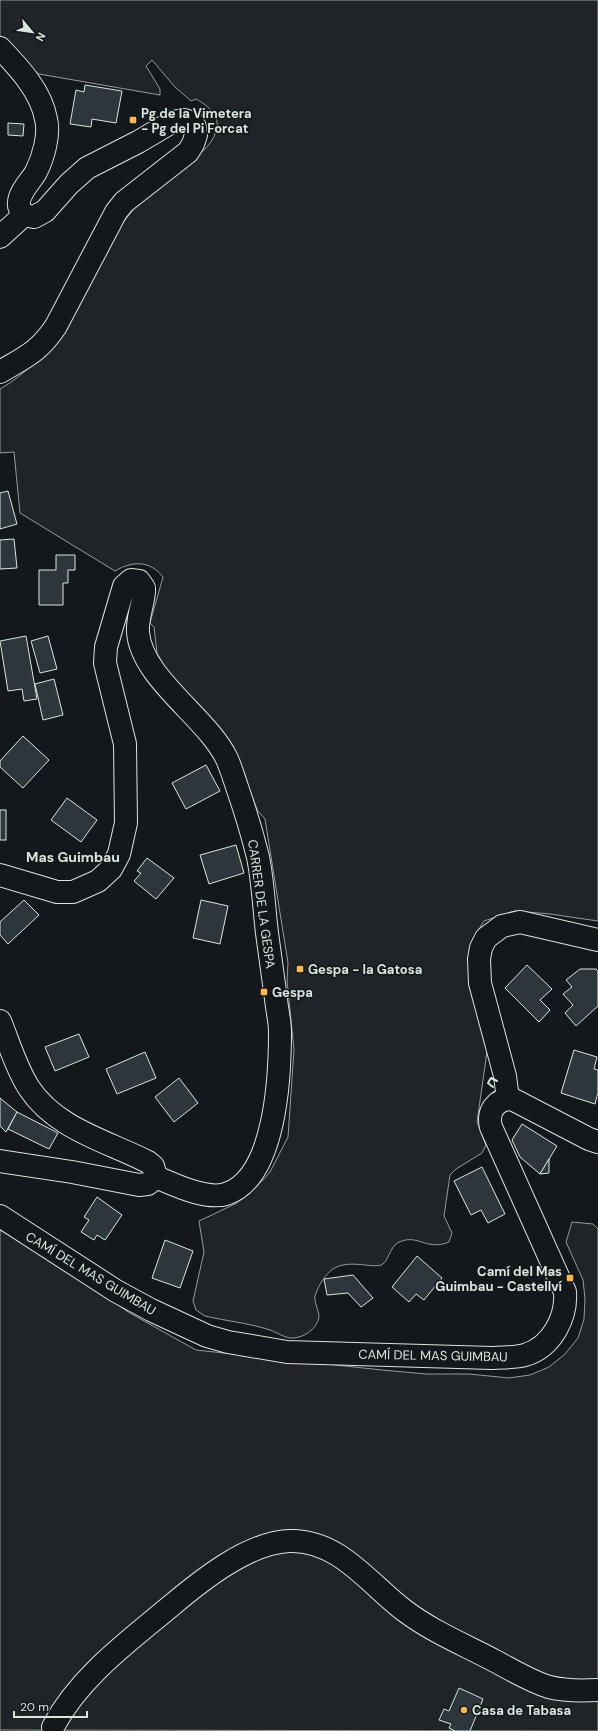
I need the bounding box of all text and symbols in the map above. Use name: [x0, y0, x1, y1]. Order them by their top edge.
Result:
north arrow: [12, 12, 52, 52]
text: N: [33, 30, 49, 44]
place label: Pg de la Vimetera - Pg del Pi Forcat: [141, 105, 252, 137]
marker: Pg de la Vimetera - Pg del Pi Forcat: [128, 115, 138, 125]
street label: CARRER DE LA GESPA: [244, 838, 279, 970]
district label: Mas Guimbau: [26, 848, 120, 866]
place label: Gespa - la Gatosa: [308, 961, 422, 978]
marker: Gespa - la Gatosa: [295, 964, 305, 974]
place label: Gespa: [272, 984, 313, 1001]
marker: Gespa: [259, 987, 269, 997]
street label: CAMÍ DEL MAS GUIMBAU: [22, 1227, 160, 1319]
place label: Camí del Mas Guimbau - Castellví: [435, 1263, 563, 1295]
marker: Camí del Mas Guimbau - Castellví: [565, 1273, 575, 1283]
street label: CAMÍ DEL MAS GUIMBAU: [358, 1345, 508, 1365]
scale bar: [14, 1693, 87, 1719]
text: 20 m: [20, 1699, 49, 1715]
place label: Casa de Tabasa: [472, 1702, 571, 1719]
marker: Casa de Tabasa: [459, 1705, 469, 1715]

